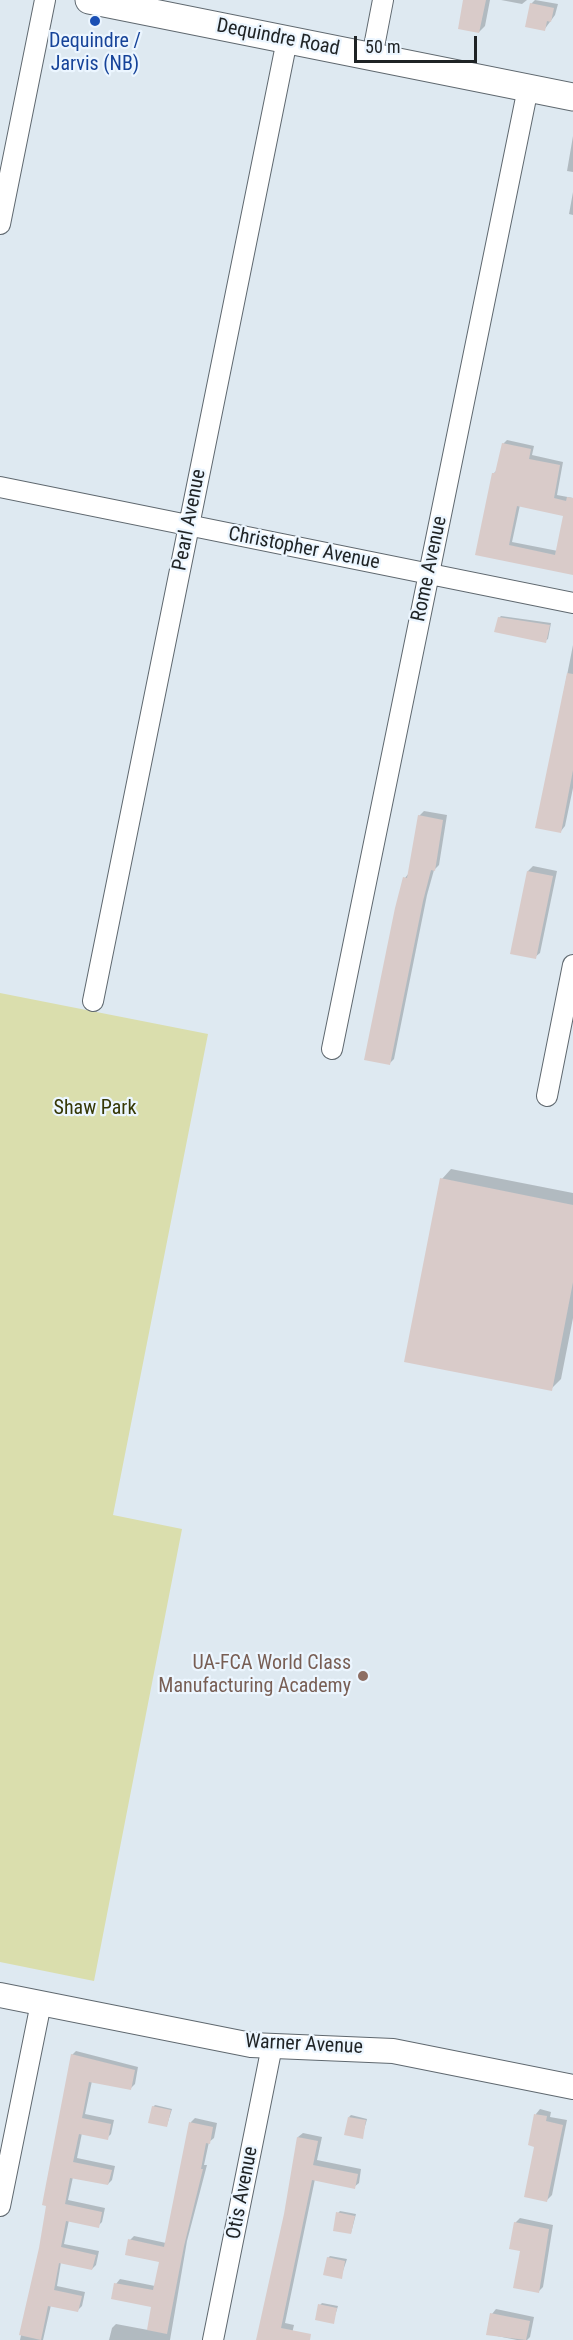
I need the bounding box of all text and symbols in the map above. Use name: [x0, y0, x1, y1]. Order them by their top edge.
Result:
marker: Dequindre / Jarvis (NB): [88, 14, 102, 28]
street label: Dequindre Road: [215, 14, 341, 62]
scale bar: [357, 24, 480, 62]
place label: Dequindre / Jarvis (NB): [49, 30, 141, 77]
text: 50 m: [365, 36, 400, 57]
street label: Pearl Avenue: [168, 467, 212, 573]
street label: Rome Avenue: [407, 514, 453, 624]
street label: Christopher Avenue: [226, 523, 382, 575]
park label: Shaw Park: [54, 1097, 136, 1121]
place label: UA-FCA World Class Manufacturing Academy: [158, 1652, 351, 1699]
marker: UA-FCA World Class Manufacturing Academy: [356, 1669, 370, 1683]
street label: Warner Avenue: [244, 2030, 364, 2060]
street label: Otis Avenue: [222, 2145, 264, 2241]

